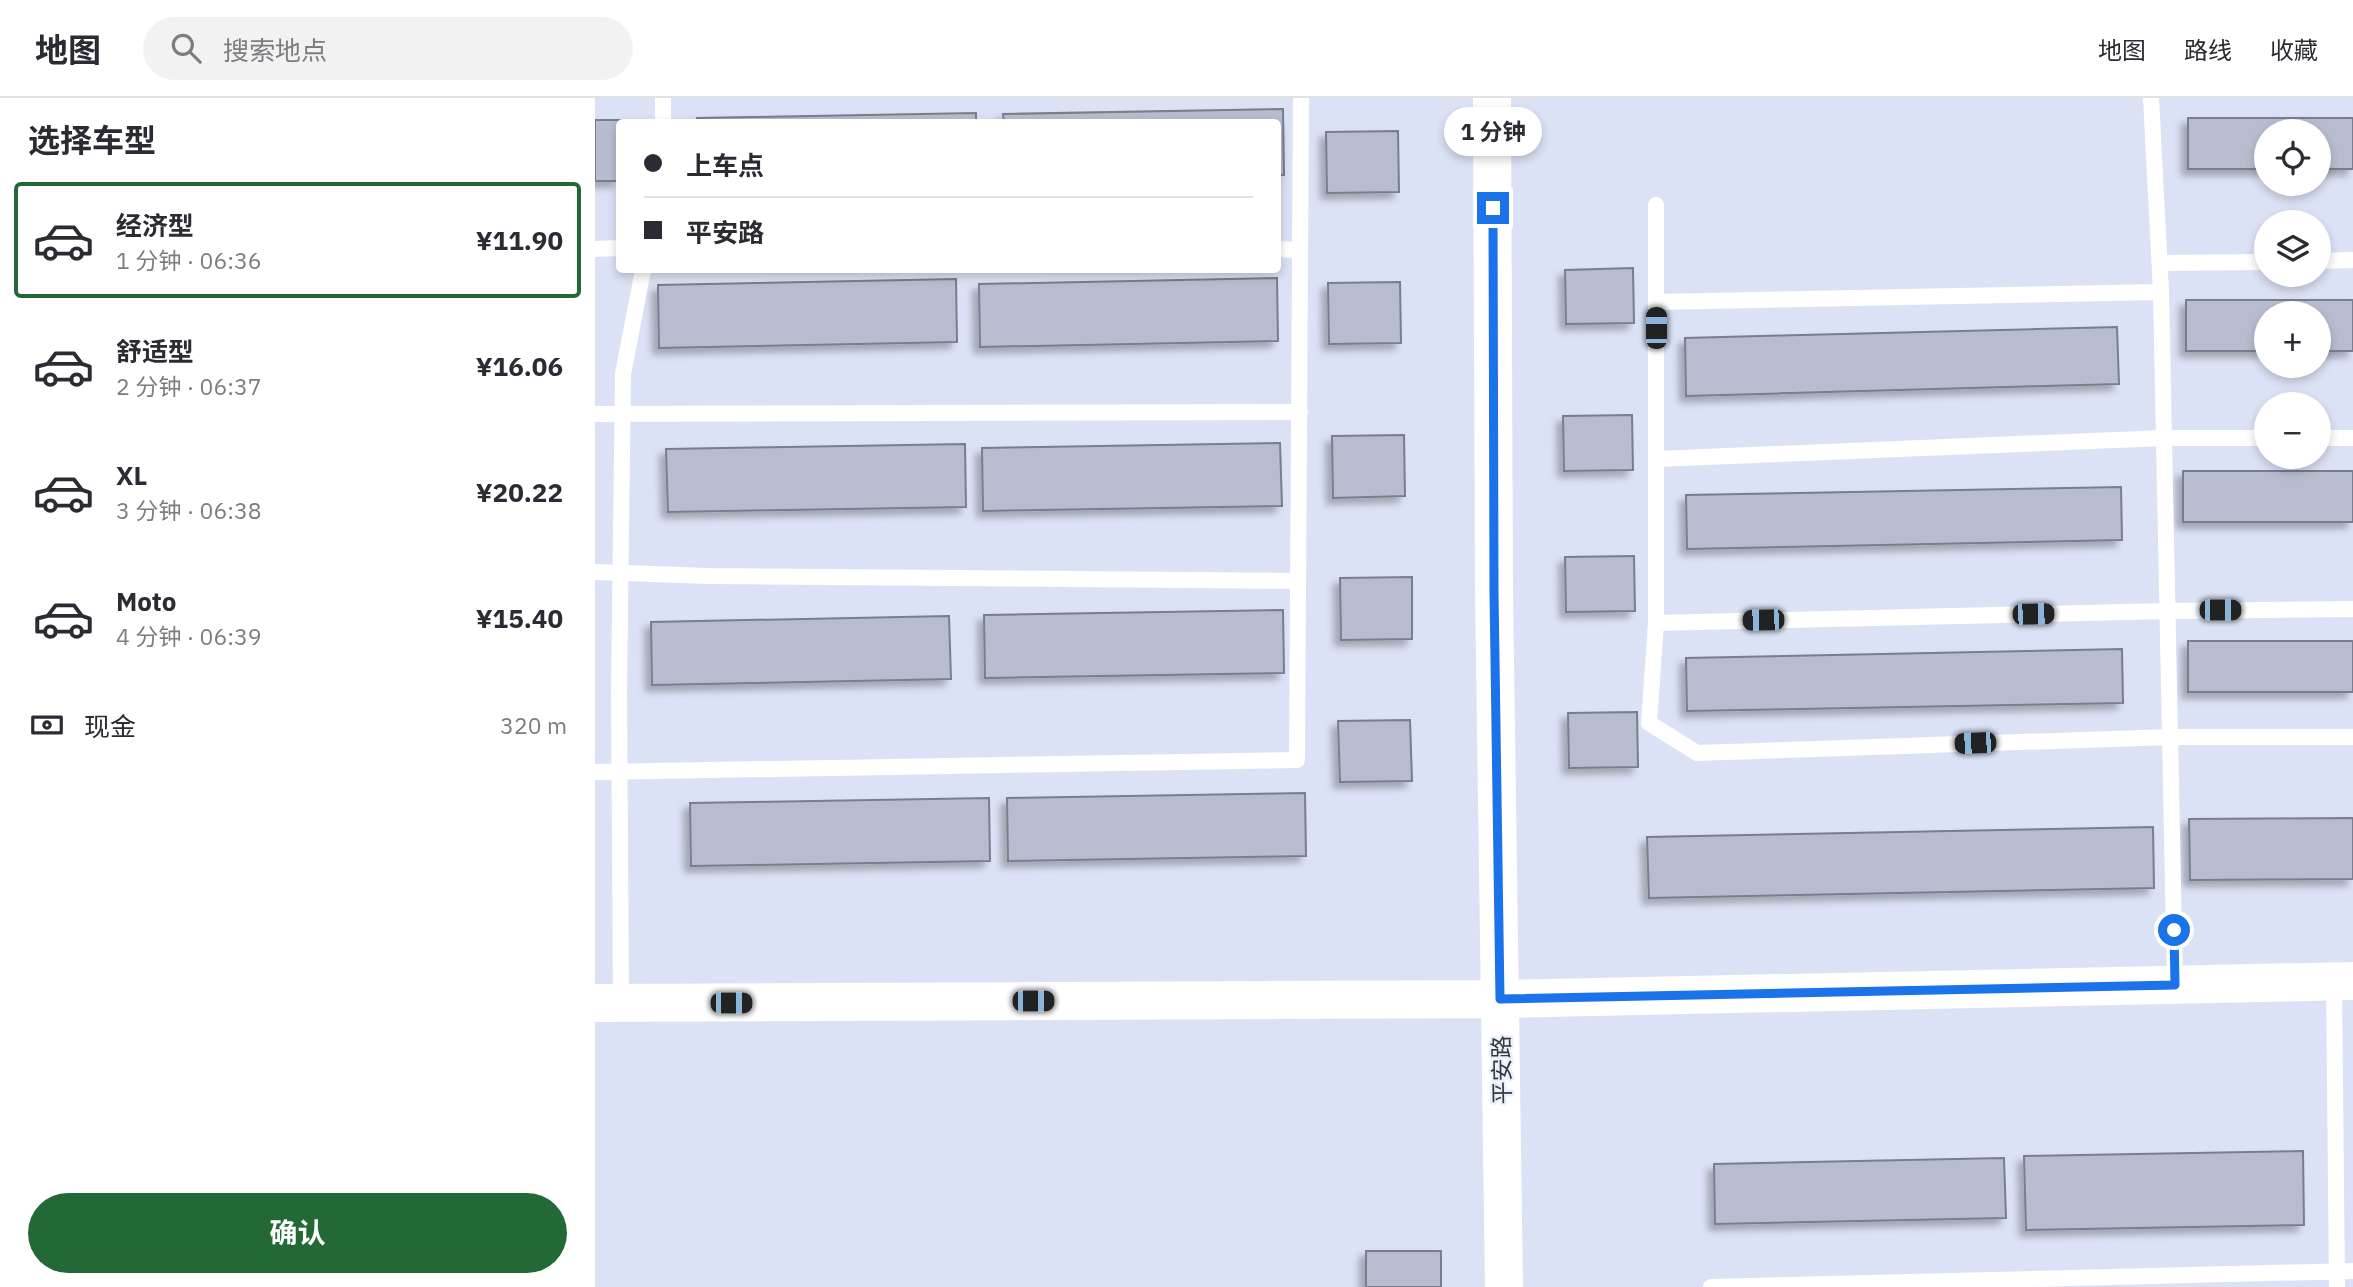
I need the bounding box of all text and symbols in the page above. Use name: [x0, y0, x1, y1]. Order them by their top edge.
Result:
search box: [143, 17, 633, 80]
text: 地图: [35, 28, 101, 71]
icon: search: [167, 29, 205, 67]
text: 搜索地点: [223, 33, 327, 67]
text: 地图: [2098, 34, 2146, 66]
text: 路线: [2184, 34, 2232, 66]
text: 收藏: [2270, 34, 2318, 66]
callout: 1 分钟: [1444, 106, 1542, 155]
text: 1 分钟: [1460, 116, 1526, 146]
text: 选择车型: [28, 119, 156, 161]
map controls: [2254, 119, 2331, 469]
button: locate: [2254, 119, 2331, 196]
text: 上车点: [686, 148, 764, 182]
route end: [1477, 192, 1509, 224]
text: 经济型: [116, 208, 194, 242]
icon: car: [32, 209, 95, 272]
button: layers: [2254, 210, 2331, 287]
text: 平安路: [686, 215, 764, 249]
text: ¥11.90: [476, 223, 563, 257]
text: 1 分钟 · 06:36: [116, 245, 262, 275]
button: +: [2254, 301, 2331, 378]
car: [1646, 307, 1667, 349]
text: 舒适型: [116, 334, 194, 368]
icon: car: [32, 335, 95, 398]
text: ¥16.06: [476, 349, 563, 383]
text: 2 分钟 · 06:37: [116, 371, 262, 401]
button: −: [2254, 392, 2331, 469]
text: XL: [116, 458, 147, 492]
icon: car: [32, 461, 95, 524]
text: ¥20.22: [476, 475, 563, 509]
text: 3 分钟 · 06:38: [116, 495, 262, 525]
text: Moto: [116, 584, 176, 618]
icon: car: [32, 587, 95, 650]
car: [2200, 600, 2242, 621]
text: ¥15.40: [476, 601, 563, 635]
car: [2012, 603, 2055, 625]
car: [1742, 609, 1785, 631]
text: 4 分钟 · 06:39: [116, 621, 262, 651]
icon: cash: [28, 706, 66, 744]
text: 现金: [84, 709, 136, 743]
text: 320 m: [500, 710, 567, 740]
car: [1954, 732, 1997, 754]
route start: [2158, 914, 2190, 946]
car: [1013, 991, 1055, 1012]
car: [711, 993, 753, 1014]
street label: 平安路: [1485, 1035, 1517, 1105]
button: 确认: [28, 1193, 567, 1273]

